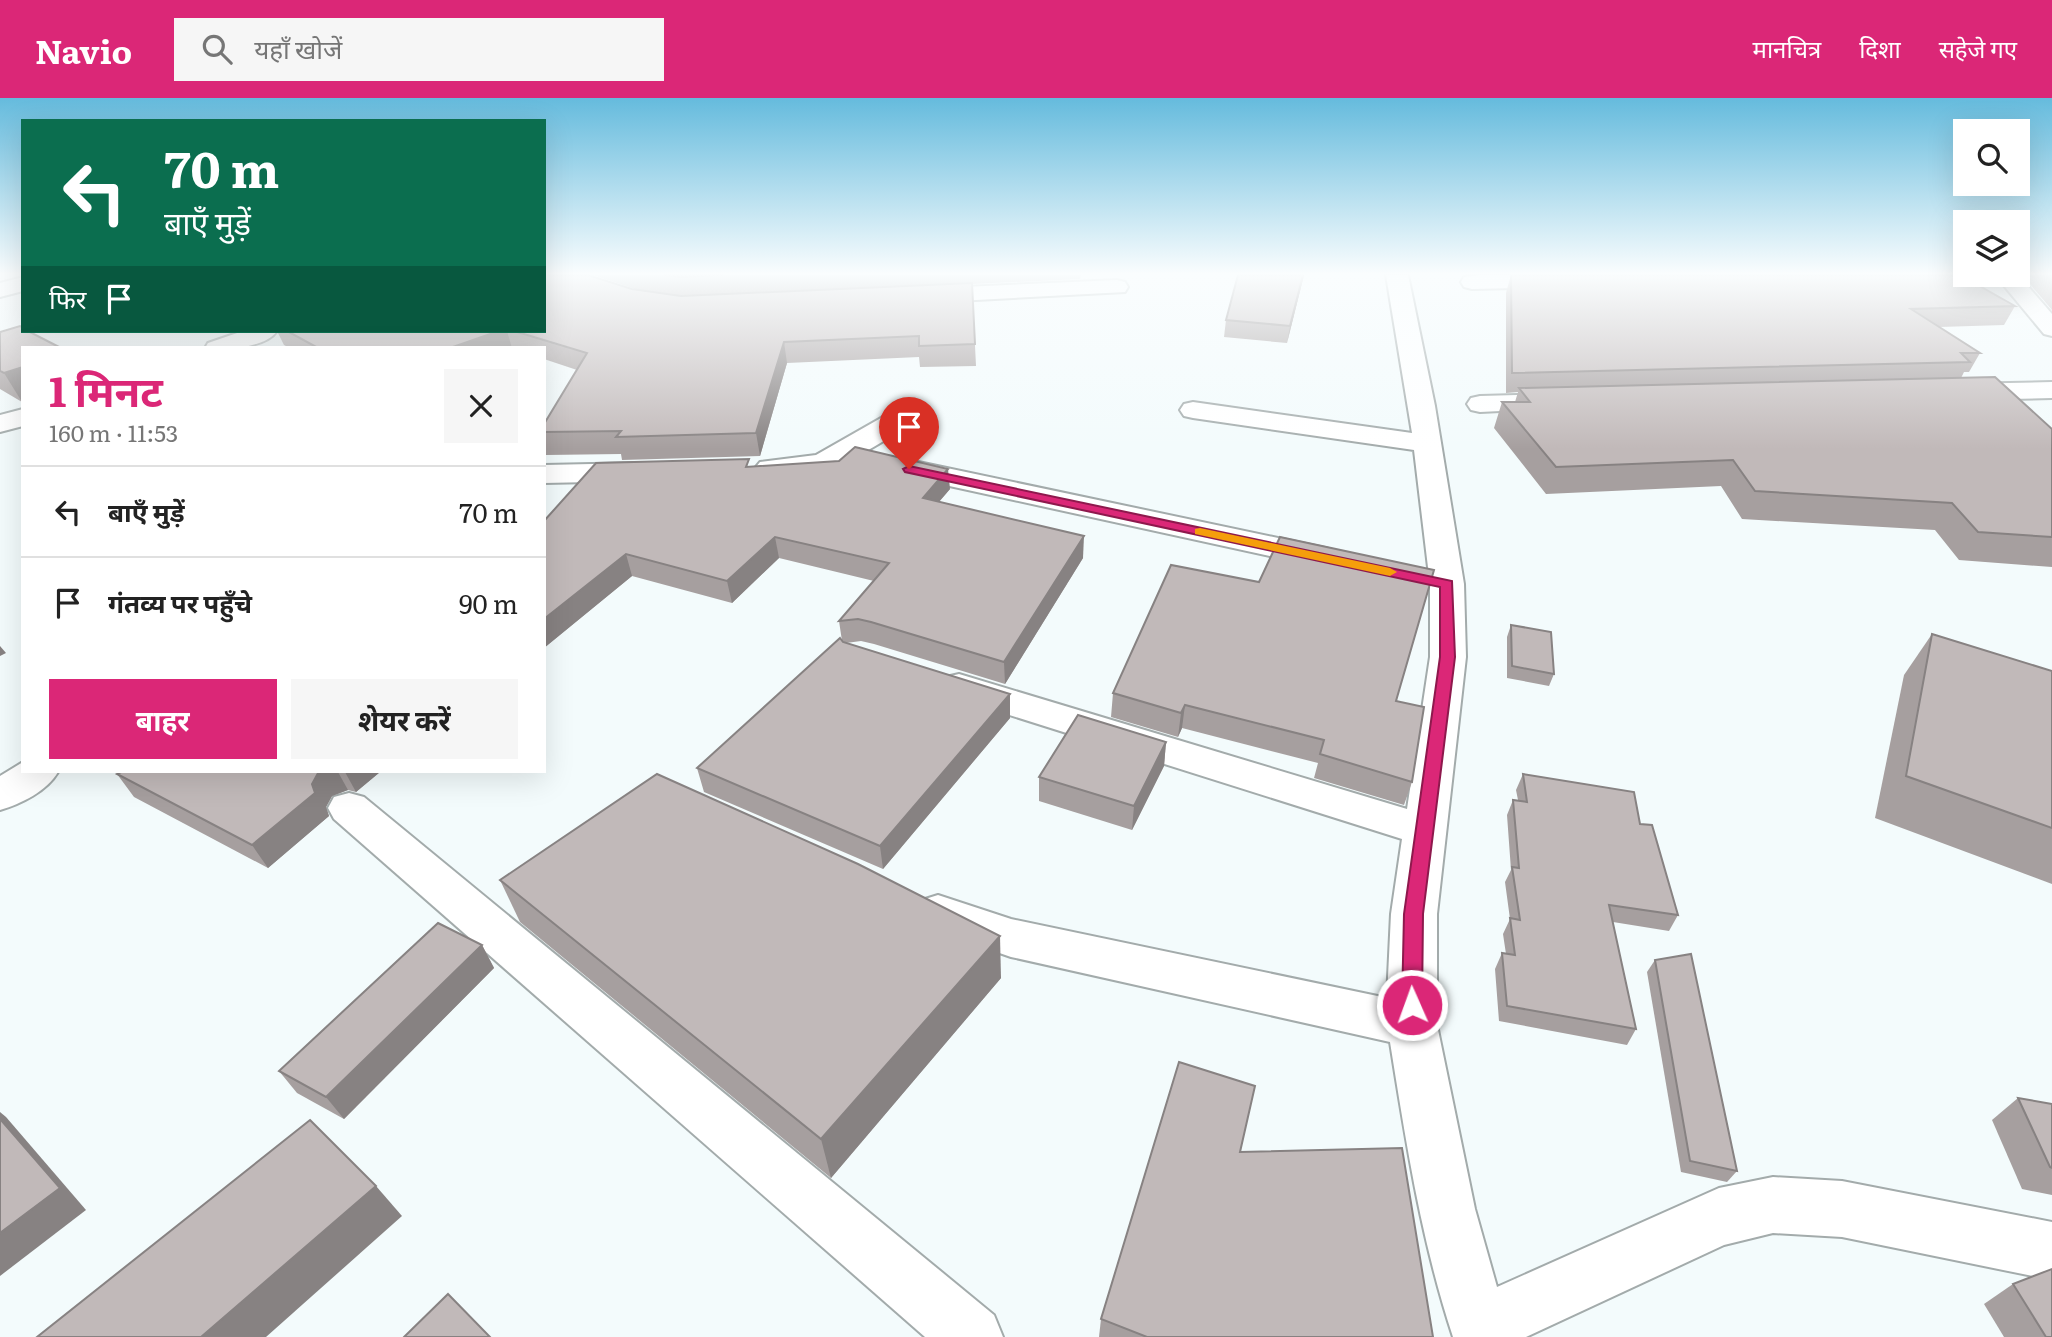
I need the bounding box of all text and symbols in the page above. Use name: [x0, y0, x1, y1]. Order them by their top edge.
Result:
search box: [174, 18, 664, 81]
text: Navio: [35, 25, 132, 74]
text: यहाँ खोजें: [254, 28, 342, 67]
icon: search: [198, 30, 236, 68]
text: मानचित्र: [1753, 30, 1821, 65]
text: दिशा: [1859, 30, 1901, 65]
text: सहेजे गए: [1939, 30, 2017, 65]
map controls: [1953, 119, 2030, 287]
button: search: [1953, 119, 2030, 196]
text: 70 m: [164, 130, 279, 203]
icon: left: [49, 147, 140, 238]
text: बाएँ मुड़ें: [164, 197, 251, 245]
button: layers: [1953, 210, 2030, 287]
text: फिर: [49, 278, 86, 317]
icon: arrive: [100, 280, 138, 318]
text: 1 मिनट: [49, 358, 163, 420]
button: close: [444, 369, 518, 443]
pin: [879, 397, 939, 469]
icon: arrive: [890, 408, 928, 446]
text: 160 m · 11:53: [49, 415, 178, 449]
text: बाएँ मुड़ें: [108, 491, 185, 530]
text: 70 m: [459, 492, 518, 531]
icon: left: [49, 493, 87, 531]
text: गंतव्य पर पहुँचे: [108, 582, 252, 621]
text: 90 m: [459, 583, 518, 622]
icon: arrive: [49, 584, 87, 622]
button: बाहर: [49, 679, 277, 759]
button: शेयर करें: [291, 679, 518, 759]
position arrow: [1375, 968, 1449, 1042]

